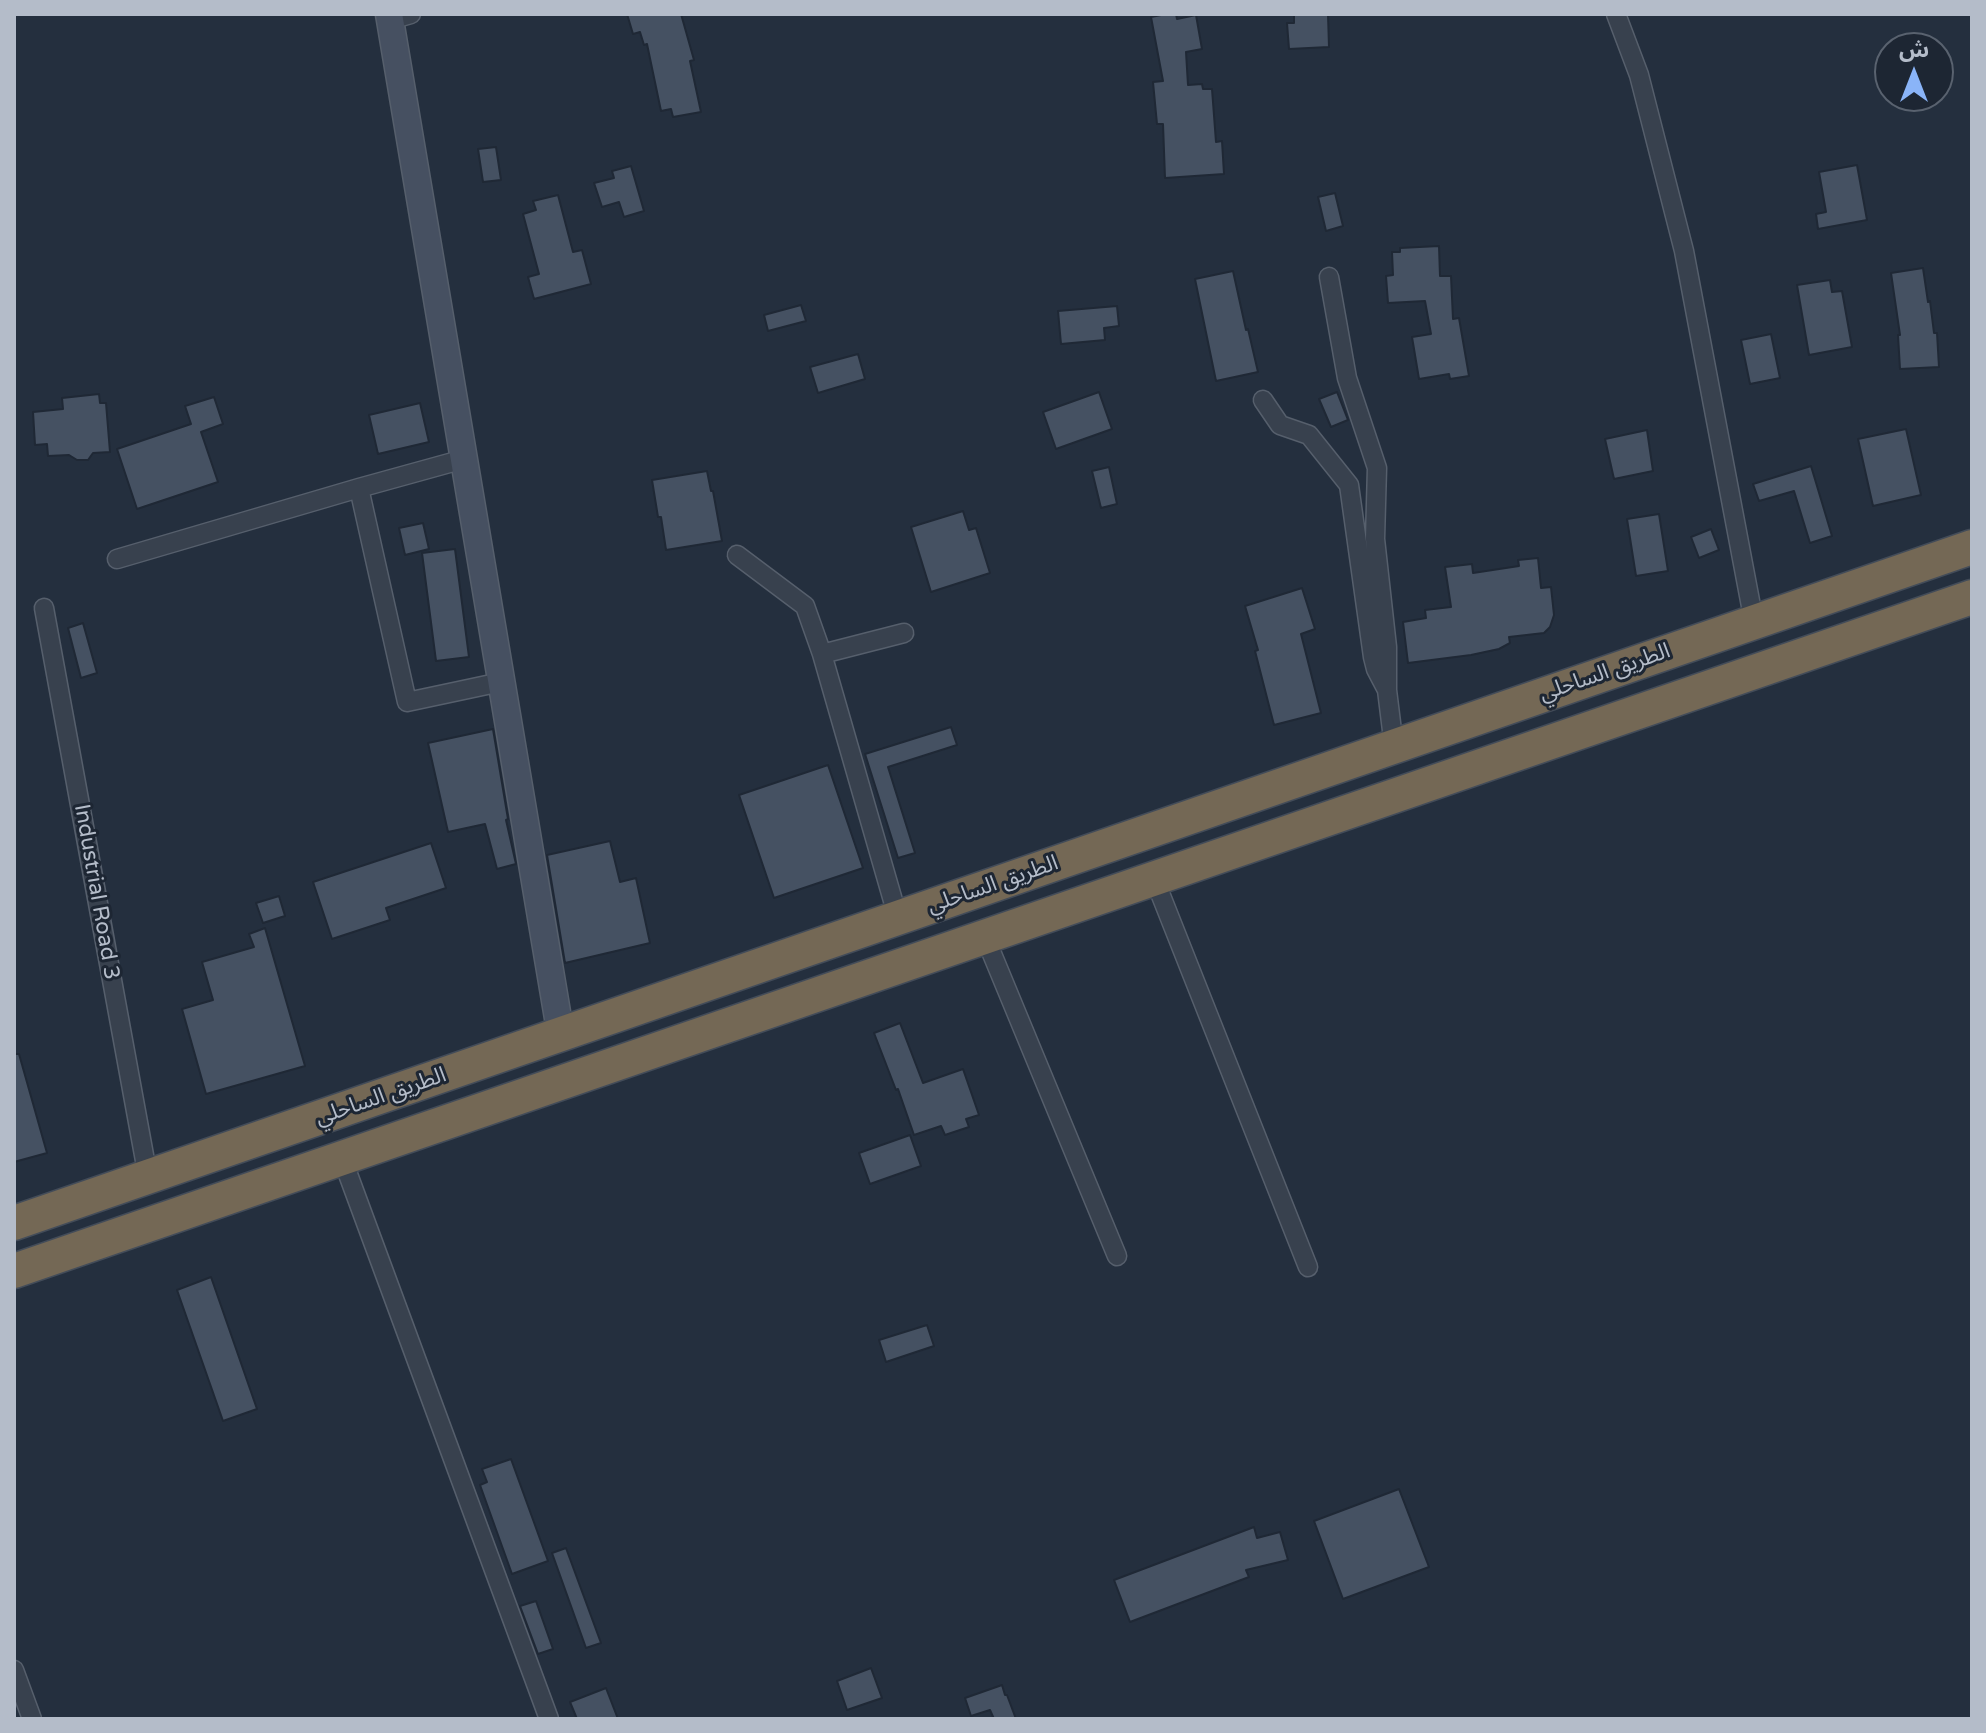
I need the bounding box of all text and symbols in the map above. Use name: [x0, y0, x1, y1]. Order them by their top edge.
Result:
north arrow: [1874, 32, 1954, 112]
text: ش: [1899, 37, 1929, 63]
street label: الطريق الساحلي: [1536, 638, 1674, 708]
street label: Industrial Road 3: [68, 802, 124, 982]
street label: الطريق الساحلي: [924, 850, 1062, 920]
street label: الطريق الساحلي: [312, 1062, 450, 1132]

